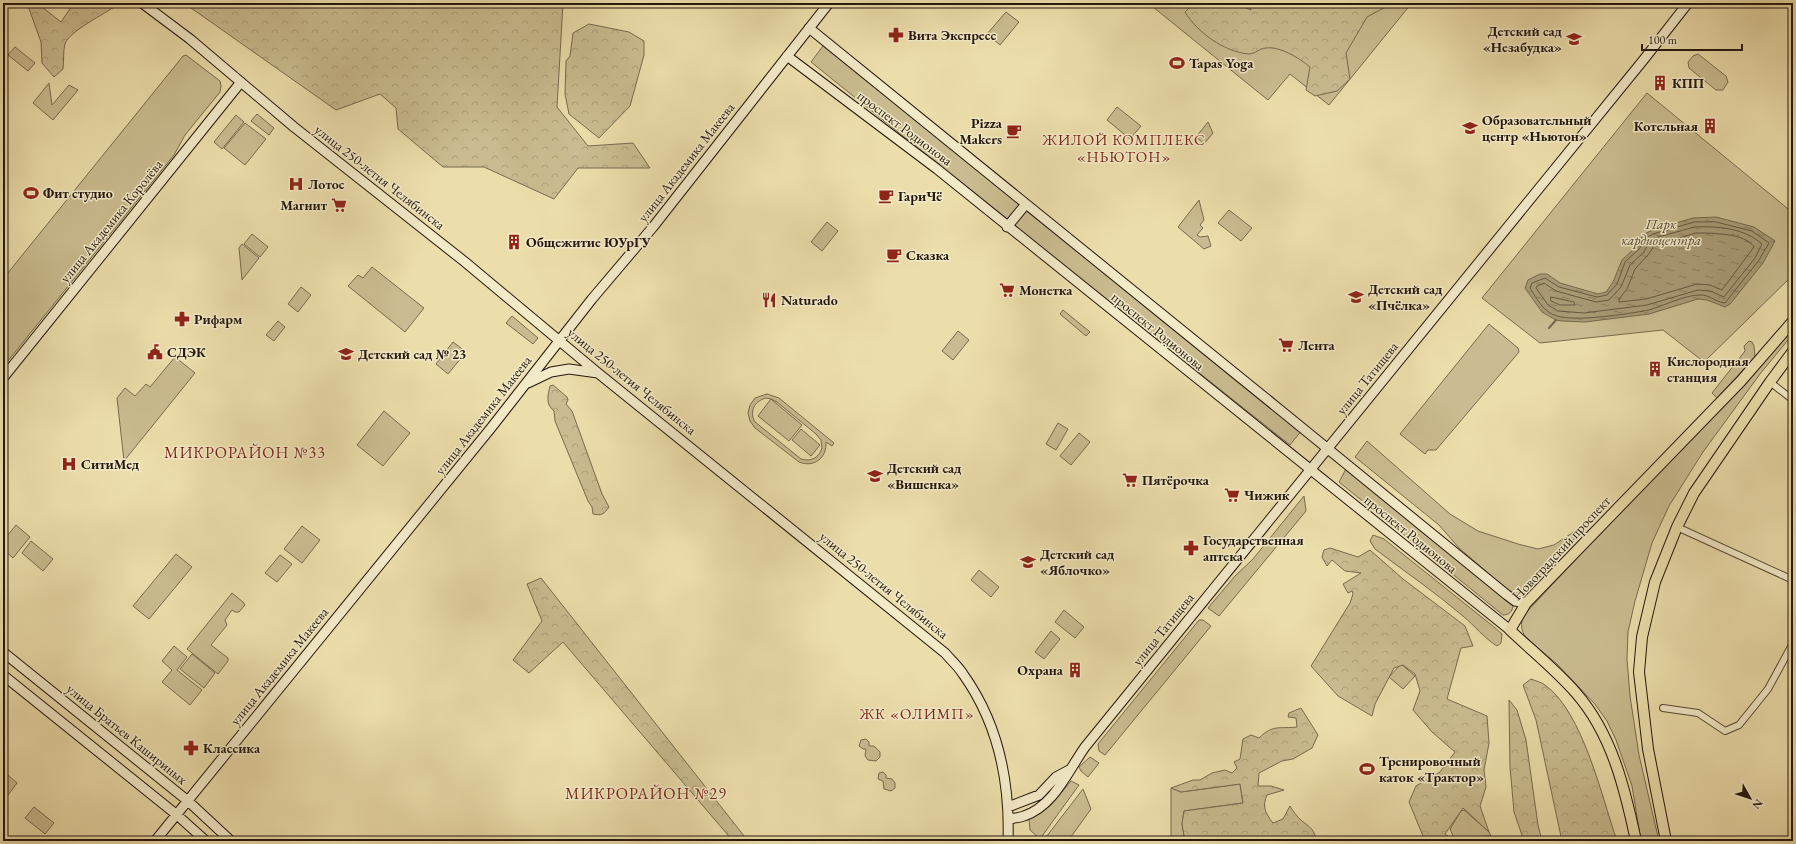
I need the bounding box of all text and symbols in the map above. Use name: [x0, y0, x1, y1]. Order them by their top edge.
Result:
place label: Детский сад «Незабудка»: [1483, 22, 1563, 56]
pharmacy icon: Вита Экспресс: [887, 26, 905, 44]
place label: Вита Экспресс: [908, 26, 996, 44]
scale bar: [1642, 26, 1742, 52]
school or university icon: Детский сад «Незабудка»: [1565, 30, 1583, 48]
text: 100 m: [1648, 32, 1678, 48]
sports icon: Tapas Yoga: [1168, 54, 1186, 72]
place label: Tapas Yoga: [1189, 54, 1254, 72]
building icon: КПП: [1651, 74, 1669, 92]
place label: КПП: [1672, 74, 1704, 92]
street label: проспект Родионова: [854, 86, 956, 170]
street label: улица Академика Макеева: [634, 98, 739, 225]
place label: Образовательный центр «Ньютон»: [1482, 111, 1591, 145]
place label: Pizza Makers: [959, 114, 1003, 148]
place label: Котельная: [1634, 117, 1698, 135]
building icon: Котельная: [1701, 117, 1719, 135]
school or university icon: Образовательный центр «Ньютон»: [1461, 119, 1479, 137]
street label: улица 250-летия Челябинска: [311, 120, 449, 234]
cafe icon: Pizza Makers: [1005, 122, 1023, 140]
district label: ЖИЛОЙ КОМПЛЕКС «НЬЮТОН»: [1041, 130, 1206, 166]
street label: улица Академика Королёва: [56, 155, 167, 286]
hospital icon: Лотос: [287, 175, 305, 193]
place label: Лотос: [308, 175, 345, 193]
sports icon: Фит студио: [22, 184, 40, 202]
place label: Фит студио: [43, 184, 113, 202]
cafe icon: ГариЧё: [877, 187, 895, 205]
place label: ГариЧё: [898, 187, 942, 205]
place label: Магнит: [280, 196, 328, 214]
supermarket icon: Магнит: [330, 196, 348, 214]
park label: Парк кардиоцентра: [1621, 215, 1701, 249]
building icon: Общежитие ЮУрГУ: [505, 233, 523, 251]
place label: Общежитие ЮУрГУ: [526, 233, 651, 251]
cafe icon: Сказка: [885, 246, 903, 264]
place label: Сказка: [906, 246, 950, 264]
place label: Детский сад «Пчёлка»: [1368, 280, 1443, 314]
supermarket icon: Монетка: [998, 281, 1016, 299]
place label: Монетка: [1019, 281, 1073, 299]
street label: проспект Родионова: [1108, 288, 1208, 374]
school or university icon: Детский сад «Пчёлка»: [1347, 288, 1365, 306]
restaurant icon: Naturado: [760, 291, 778, 309]
place label: Naturado: [781, 291, 838, 309]
pharmacy icon: Рифарм: [173, 310, 191, 328]
place label: Рифарм: [194, 310, 243, 328]
street label: улица 250-летия Челябинска: [564, 323, 700, 439]
supermarket icon: Лента: [1277, 336, 1295, 354]
place label: Лента: [1298, 336, 1336, 354]
street label: улица Татищева: [1332, 338, 1402, 418]
public building icon: СДЭК: [146, 343, 164, 361]
place label: СДЭК: [167, 343, 207, 361]
school or university icon: Детский сад № 23: [337, 345, 355, 363]
place label: Детский сад № 23: [358, 345, 467, 363]
street label: улица Академика Макеева: [431, 351, 536, 478]
place label: Кислородная станция: [1667, 352, 1749, 386]
building icon: Кислородная станция: [1646, 360, 1664, 378]
district label: МИКРОРАЙОН №33: [164, 442, 326, 463]
hospital icon: СитиМед: [60, 455, 78, 473]
place label: СитиМед: [81, 455, 140, 473]
place label: Детский сад «Вишенка»: [887, 459, 962, 493]
school or university icon: Детский сад «Вишенка»: [866, 467, 884, 485]
supermarket icon: Пятёрочка: [1121, 471, 1139, 489]
place label: Пятёрочка: [1142, 471, 1210, 489]
supermarket icon: Чижик: [1223, 486, 1241, 504]
place label: Чижик: [1244, 486, 1290, 504]
street label: проспект Родионова: [1361, 491, 1461, 577]
street label: Новоградский проспект: [1508, 492, 1614, 604]
street label: улица 250-летия Челябинска: [816, 527, 952, 643]
place label: Государственная аптека: [1203, 531, 1304, 565]
pharmacy icon: Государственная аптека: [1182, 539, 1200, 557]
place label: Детский сад «Яблочко»: [1040, 545, 1115, 579]
school or university icon: Детский сад «Яблочко»: [1019, 553, 1037, 571]
street label: улица Татищева: [1128, 589, 1198, 669]
street label: улица Академика Макеева: [226, 603, 332, 729]
place label: Охрана: [1017, 661, 1064, 679]
building icon: Охрана: [1066, 661, 1084, 679]
street label: улица Братьев Кашириных: [63, 680, 191, 788]
district label: ЖК «ОЛИМП»: [858, 704, 975, 723]
pharmacy icon: Классика: [182, 739, 200, 757]
place label: Классика: [203, 739, 261, 757]
place label: Тренировочный каток «Трактор»: [1379, 752, 1484, 786]
sports icon: Тренировочный каток «Трактор»: [1358, 760, 1376, 778]
north arrow: [1730, 778, 1770, 818]
district label: МИКРОРАЙОН №29: [565, 783, 727, 804]
text: N: [1749, 796, 1766, 812]

